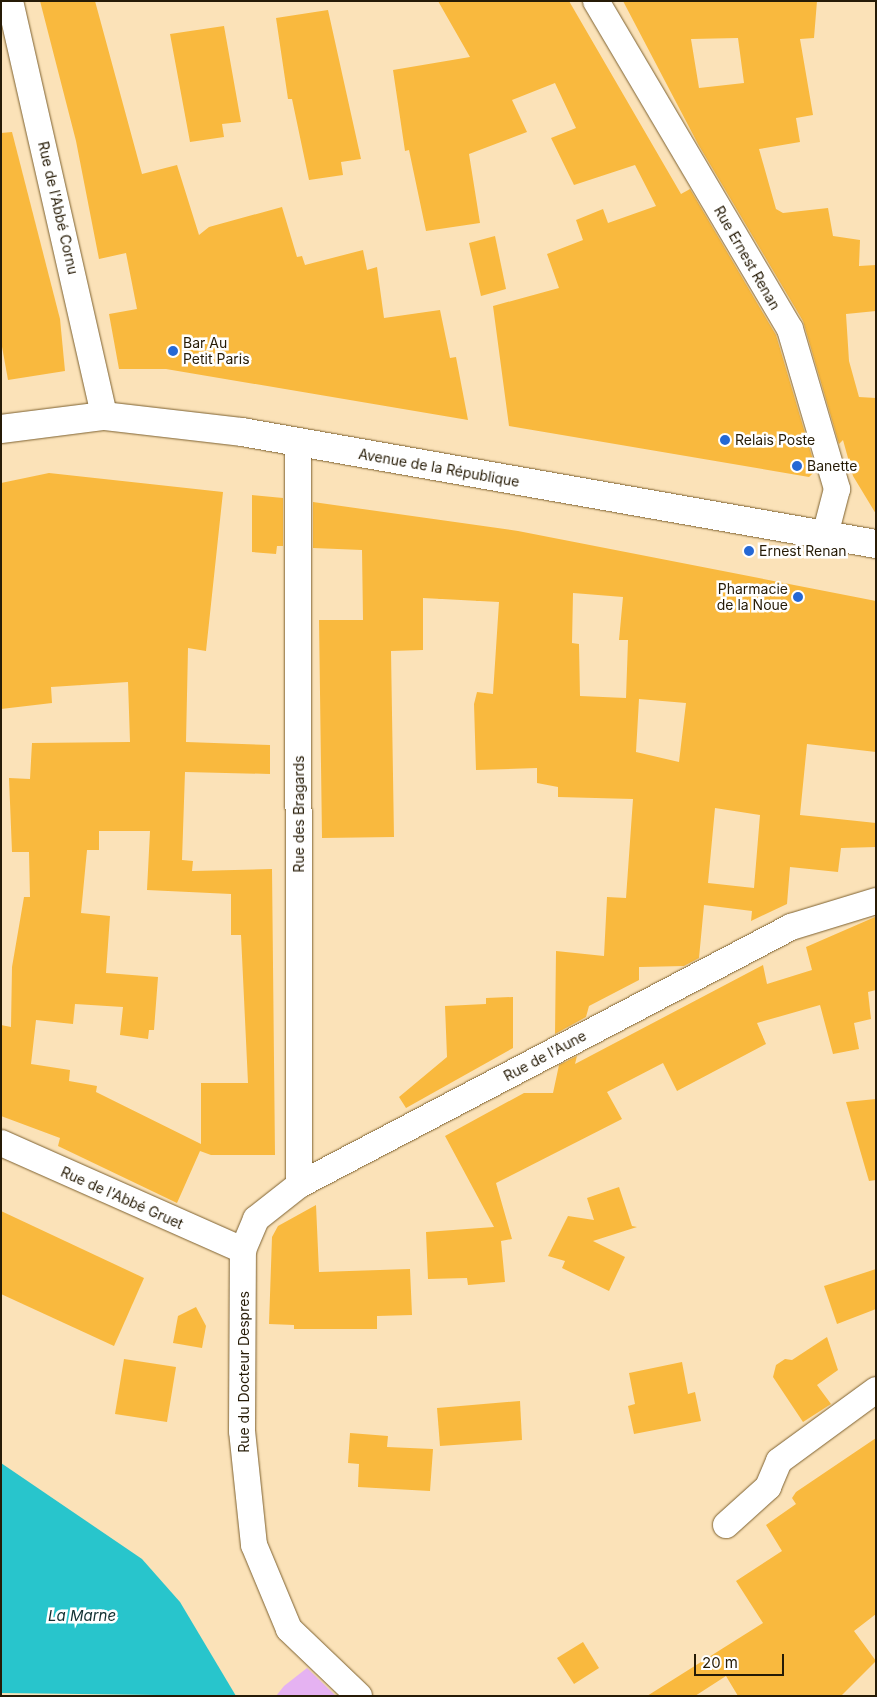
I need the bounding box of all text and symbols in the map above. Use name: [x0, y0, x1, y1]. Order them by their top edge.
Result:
street label: Rue de l'Abbé Cornu: [35, 140, 81, 276]
street label: Rue Ernest Renan: [710, 203, 784, 313]
place label: Bar Au Petit Paris: [183, 335, 250, 368]
marker: Bar Au Petit Paris: [167, 345, 179, 357]
place label: Relais Poste: [735, 432, 815, 448]
marker: Relais Poste: [719, 434, 731, 446]
street label: Avenue de la République: [357, 446, 521, 490]
place label: Banette: [807, 458, 857, 474]
marker: Banette: [791, 460, 803, 472]
place label: Ernest Renan: [759, 543, 847, 559]
marker: Ernest Renan: [743, 545, 755, 557]
place label: Pharmacie de la Noue: [717, 581, 788, 614]
marker: Pharmacie de la Noue: [792, 591, 804, 603]
street label: Rue des Bragards: [291, 755, 307, 873]
street label: Rue de l'Aune: [501, 1027, 589, 1085]
street label: Rue de l'Abbé Gruet: [58, 1163, 186, 1233]
street label: Rue du Docteur Despres: [236, 1291, 252, 1453]
water label: La Marne: [48, 1607, 116, 1625]
scale bar: [697, 1644, 787, 1676]
text: 20 m: [702, 1653, 738, 1672]

